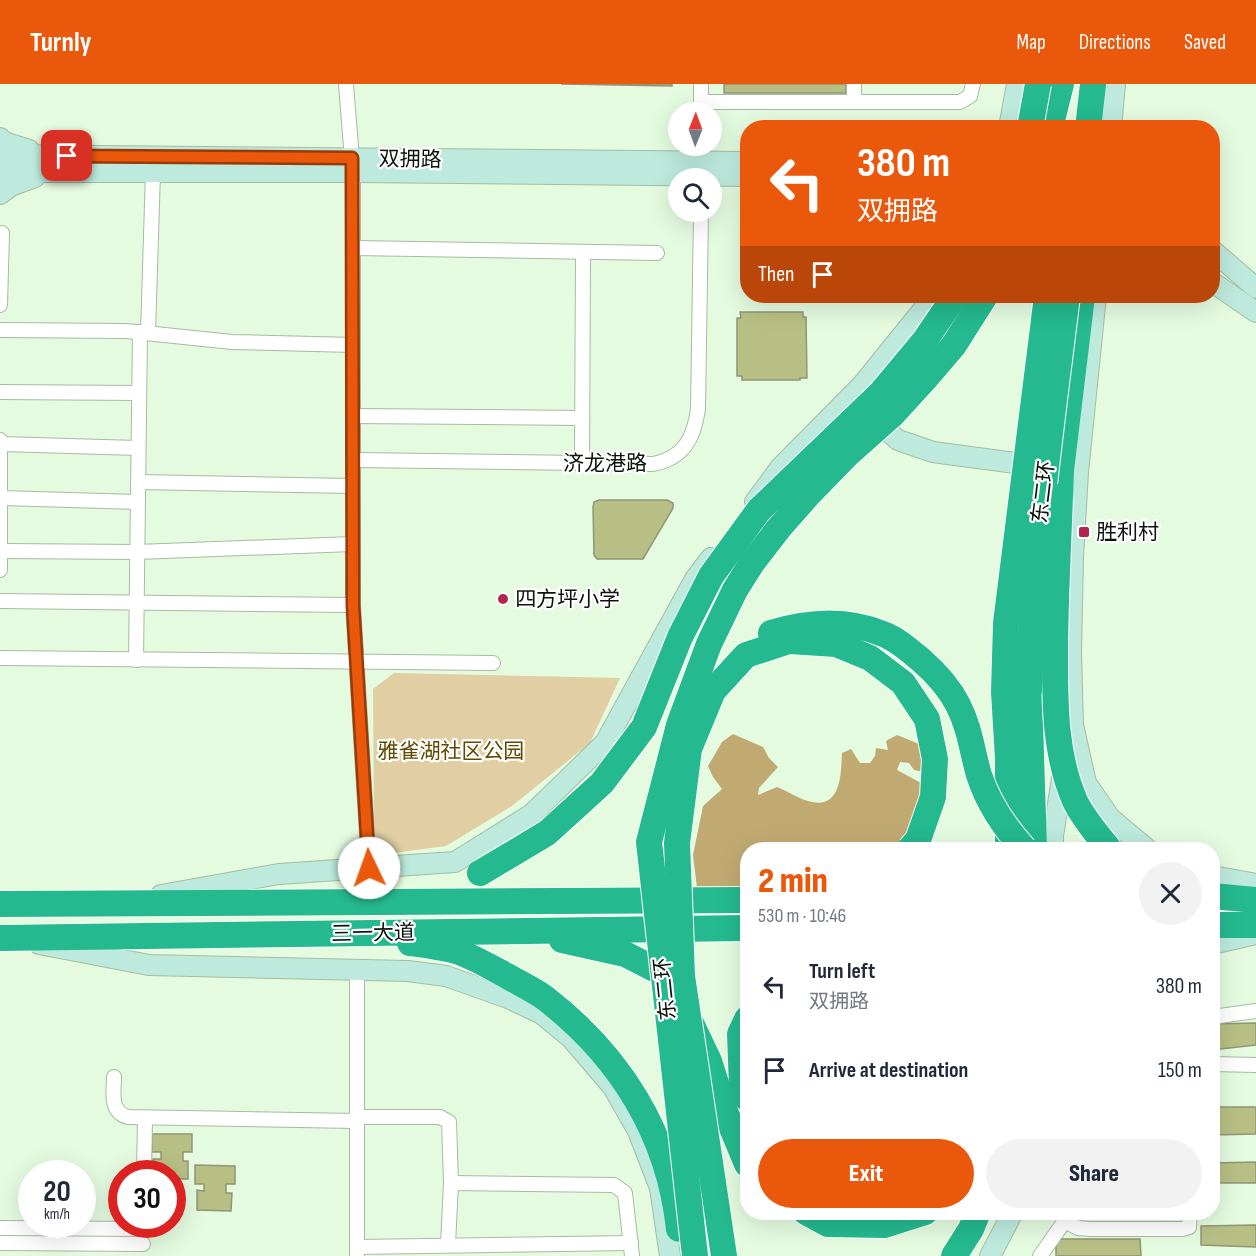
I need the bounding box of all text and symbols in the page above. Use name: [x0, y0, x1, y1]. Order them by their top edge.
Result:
text: Turnly: [30, 26, 91, 59]
text: Map: [1016, 30, 1046, 55]
text: Directions: [1079, 30, 1151, 55]
text: Saved: [1184, 30, 1226, 55]
north arrow: [668, 102, 722, 156]
map controls: [668, 102, 722, 222]
pin: [41, 130, 92, 181]
text: 380 m: [857, 138, 950, 189]
icon: arrive: [50, 139, 83, 172]
icon: left: [758, 144, 836, 222]
street label: 双拥路: [378, 146, 442, 173]
button: search: [668, 168, 722, 222]
text: 双拥路: [857, 196, 938, 228]
icon: arrive: [806, 258, 839, 291]
text: Then: [758, 261, 794, 288]
street label: 济龙港路: [563, 451, 647, 476]
street label: 东二环: [1027, 459, 1060, 525]
place label: 胜利村: [1096, 520, 1159, 545]
marker: 胜利村: [1077, 525, 1091, 539]
place label: 四方坪小学: [515, 587, 620, 612]
marker: 四方坪小学: [496, 592, 510, 606]
park label: 雅雀湖社区公园: [378, 739, 525, 764]
position arrow: [337, 836, 401, 900]
text: 2 min: [758, 860, 828, 903]
button: close: [1139, 862, 1202, 925]
text: 530 m · 10:46: [758, 904, 846, 928]
street label: 三一大道: [331, 920, 415, 947]
street label: 东二环: [650, 956, 681, 1022]
text: Turn left: [809, 958, 875, 985]
icon: left: [758, 970, 791, 1003]
text: 380 m: [1156, 973, 1202, 1000]
text: 双拥路: [809, 990, 869, 1014]
icon: arrive: [758, 1054, 791, 1087]
text: Arrive at destination: [809, 1057, 968, 1084]
text: 150 m: [1158, 1057, 1202, 1084]
button: Exit: [758, 1139, 974, 1208]
button: Share: [986, 1139, 1202, 1208]
speed limit sign: 30: [108, 1160, 186, 1238]
text: 20: [43, 1174, 71, 1210]
text: km/h: [44, 1205, 70, 1224]

